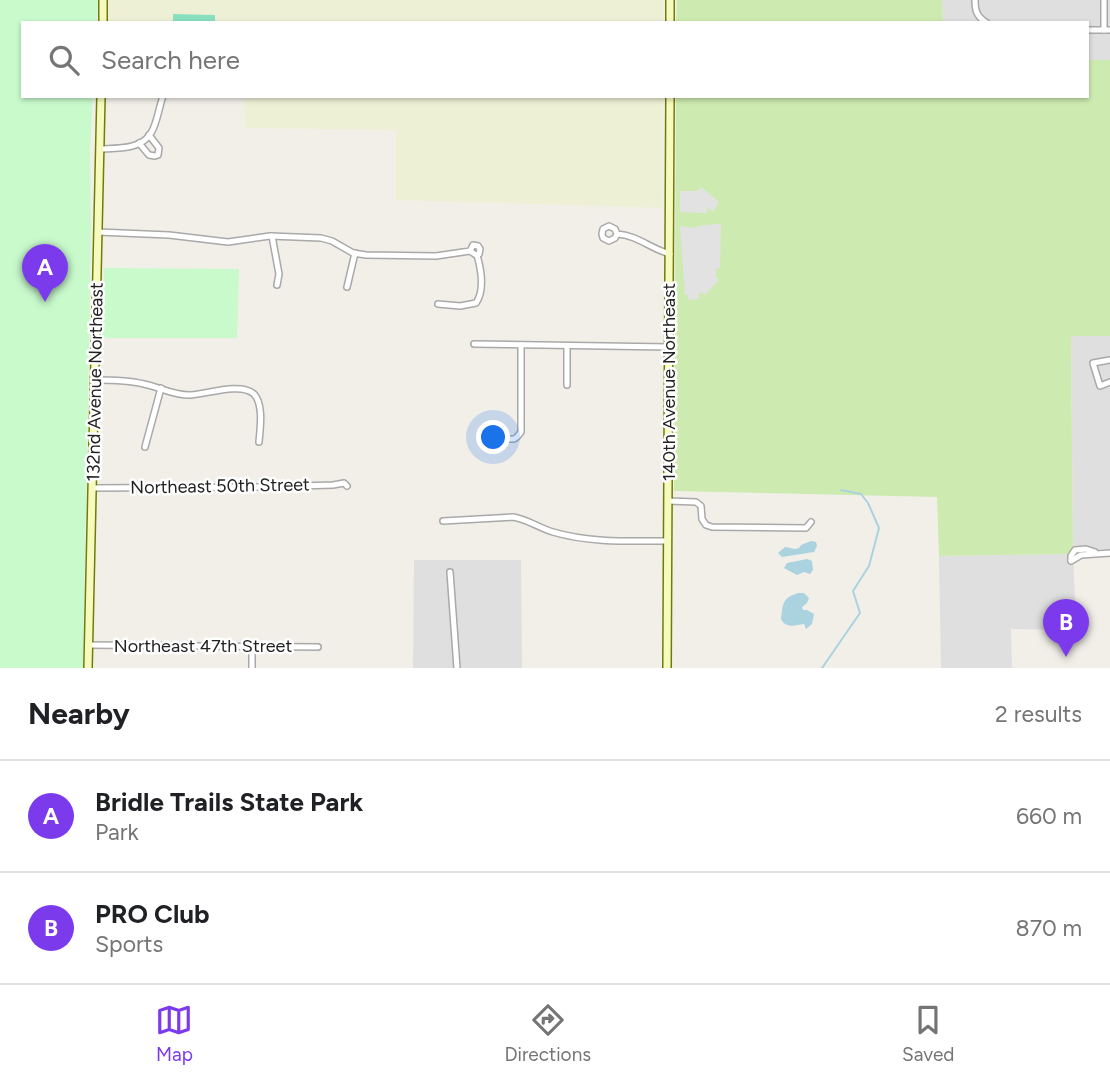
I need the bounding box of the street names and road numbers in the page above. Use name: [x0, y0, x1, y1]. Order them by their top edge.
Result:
street label: 132nd Avenue Northeast: [82, 282, 108, 482]
street label: 140th Avenue Northeast: [658, 283, 680, 481]
street label: Northeast 50th Street: [130, 473, 310, 499]
street label: Northeast 47th Street: [114, 635, 292, 657]

